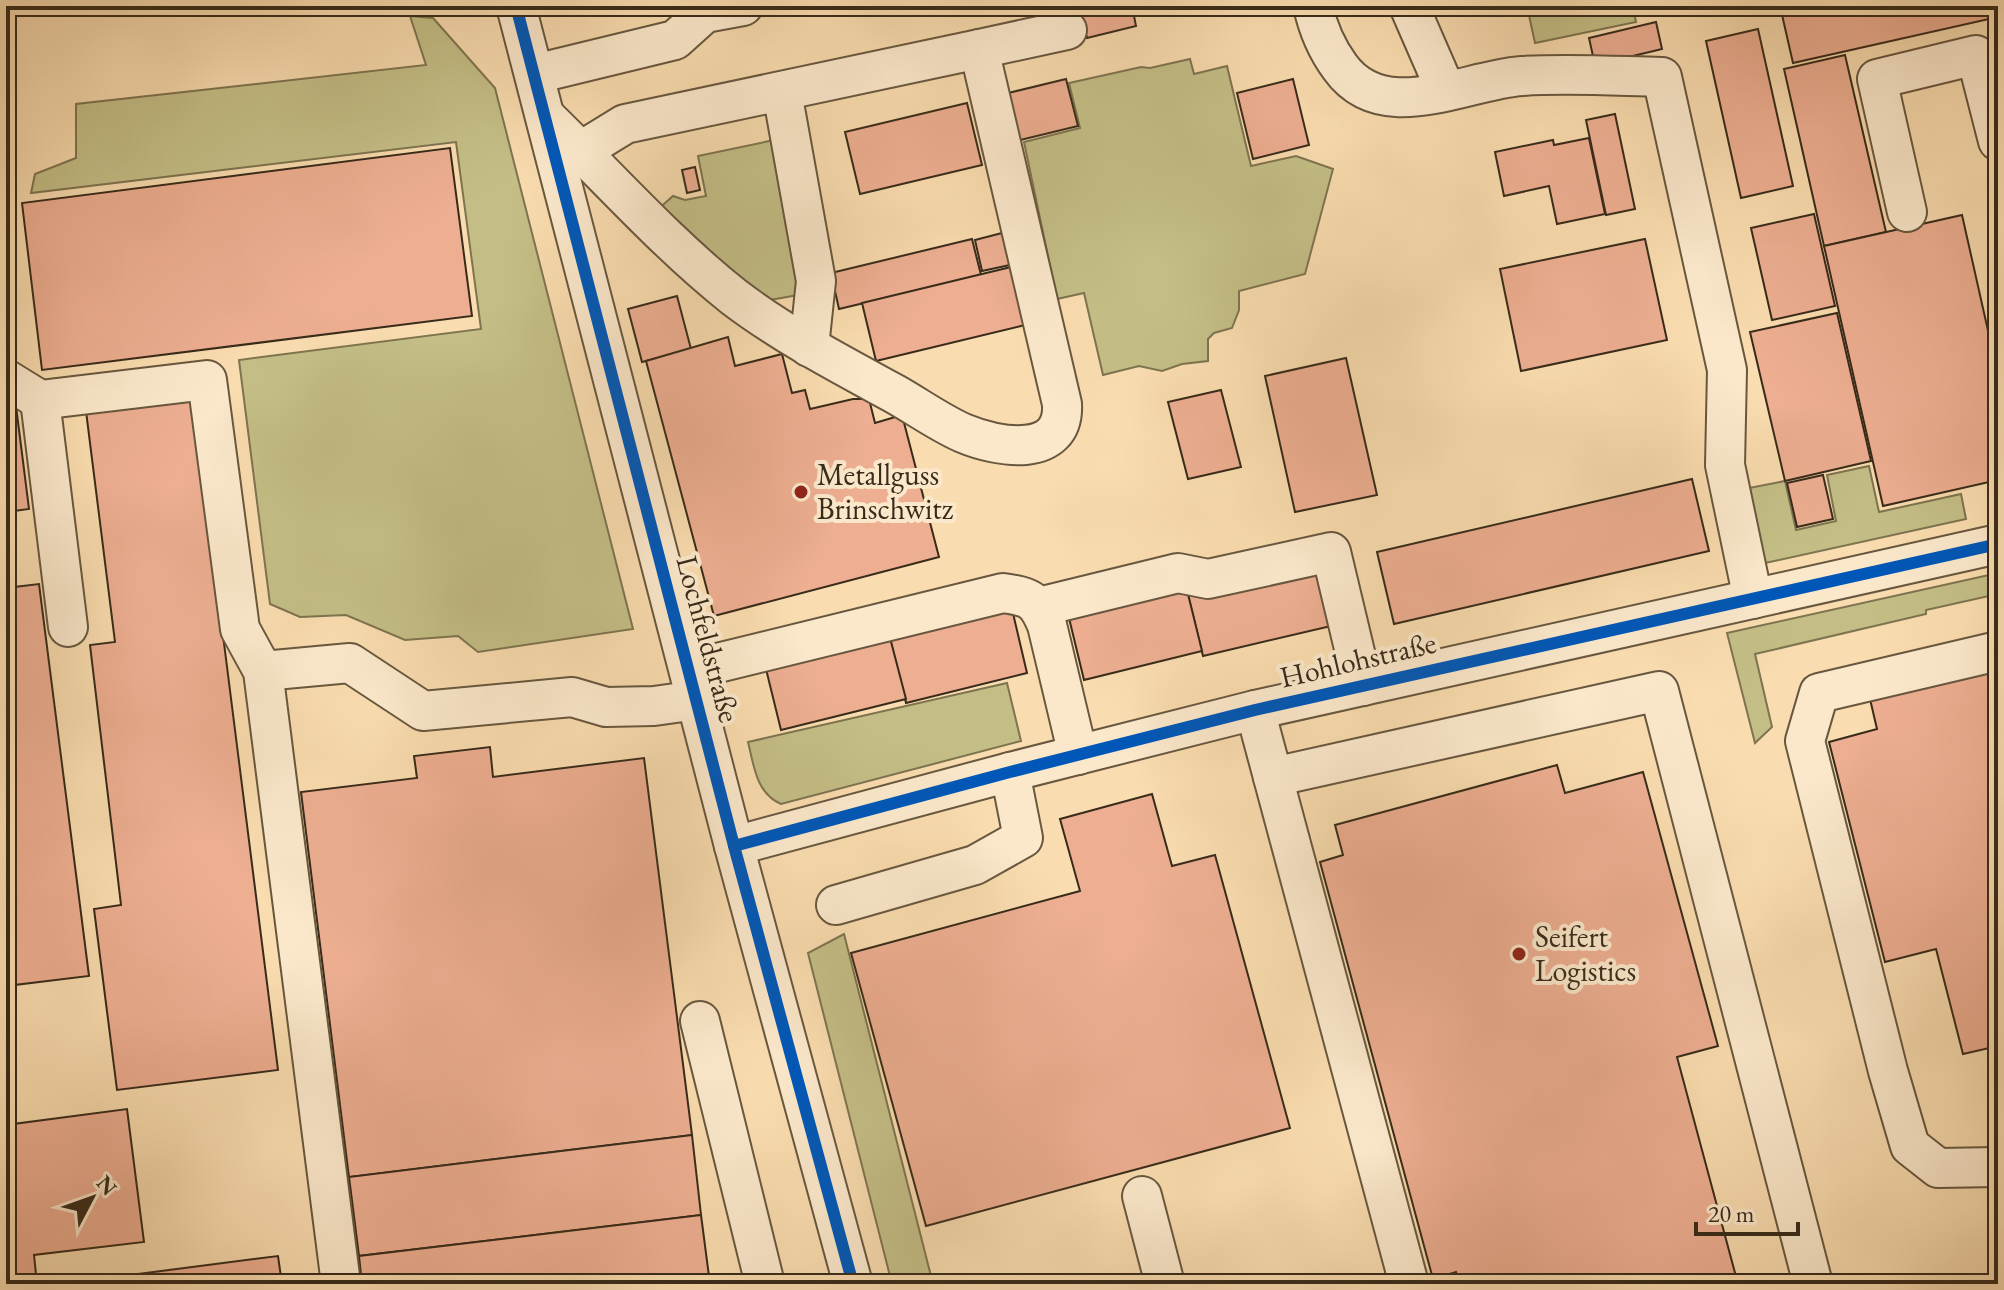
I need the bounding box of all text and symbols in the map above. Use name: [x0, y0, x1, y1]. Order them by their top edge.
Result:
place label: Metallguss Brinschwitz: [817, 455, 954, 528]
marker: Metallguss Brinschwitz: [792, 483, 810, 501]
street label: Lochfeldstraße: [668, 551, 749, 726]
street label: Hohlohstraße: [1276, 623, 1440, 696]
place label: Seifert Logistics: [1535, 917, 1636, 990]
marker: Seifert Logistics: [1510, 945, 1528, 963]
north arrow: [52, 1158, 132, 1238]
text: N: [90, 1169, 124, 1202]
scale bar: [1696, 1186, 1798, 1236]
text: 20 m: [1708, 1198, 1755, 1229]

